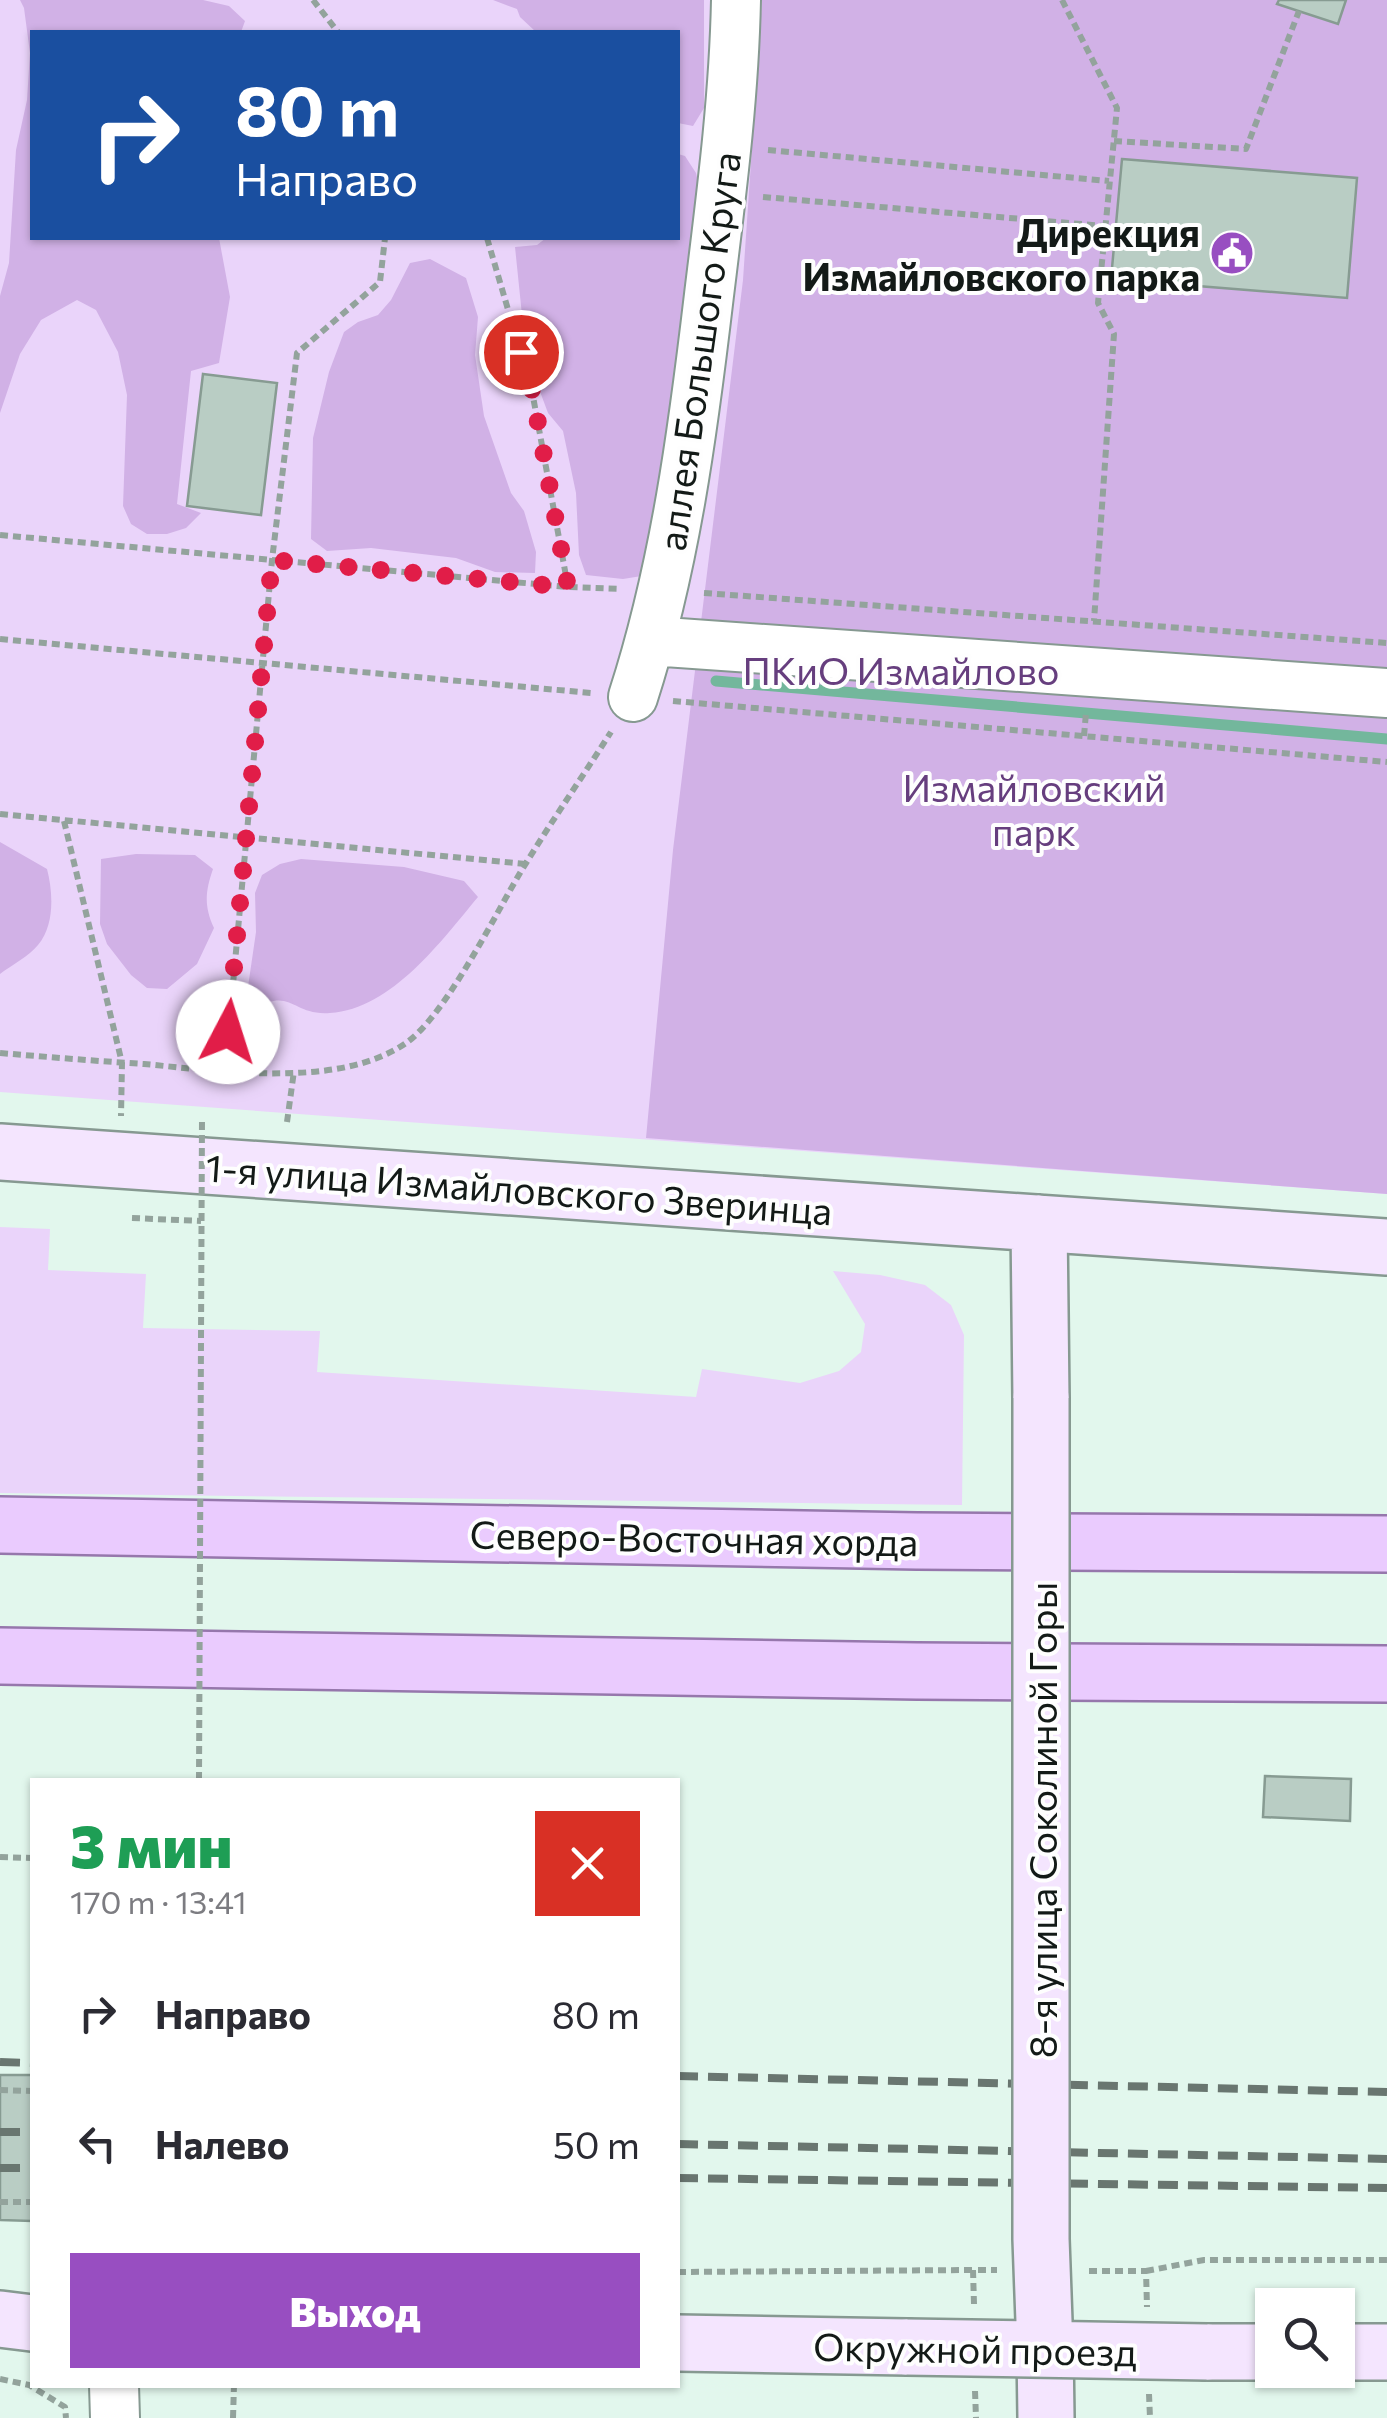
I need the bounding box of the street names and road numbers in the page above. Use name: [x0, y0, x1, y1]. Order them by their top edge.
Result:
street label: аллея Большого Круга: [647, 148, 749, 554]
street label: 1-я улица Измайловского Зверинца: [204, 1143, 834, 1233]
street label: Северо-Восточная хорда: [469, 1510, 919, 1564]
street label: 8-я улица Соколиной Горы: [1018, 1582, 1065, 2058]
street label: Окружной проезд: [813, 2322, 1137, 2374]

